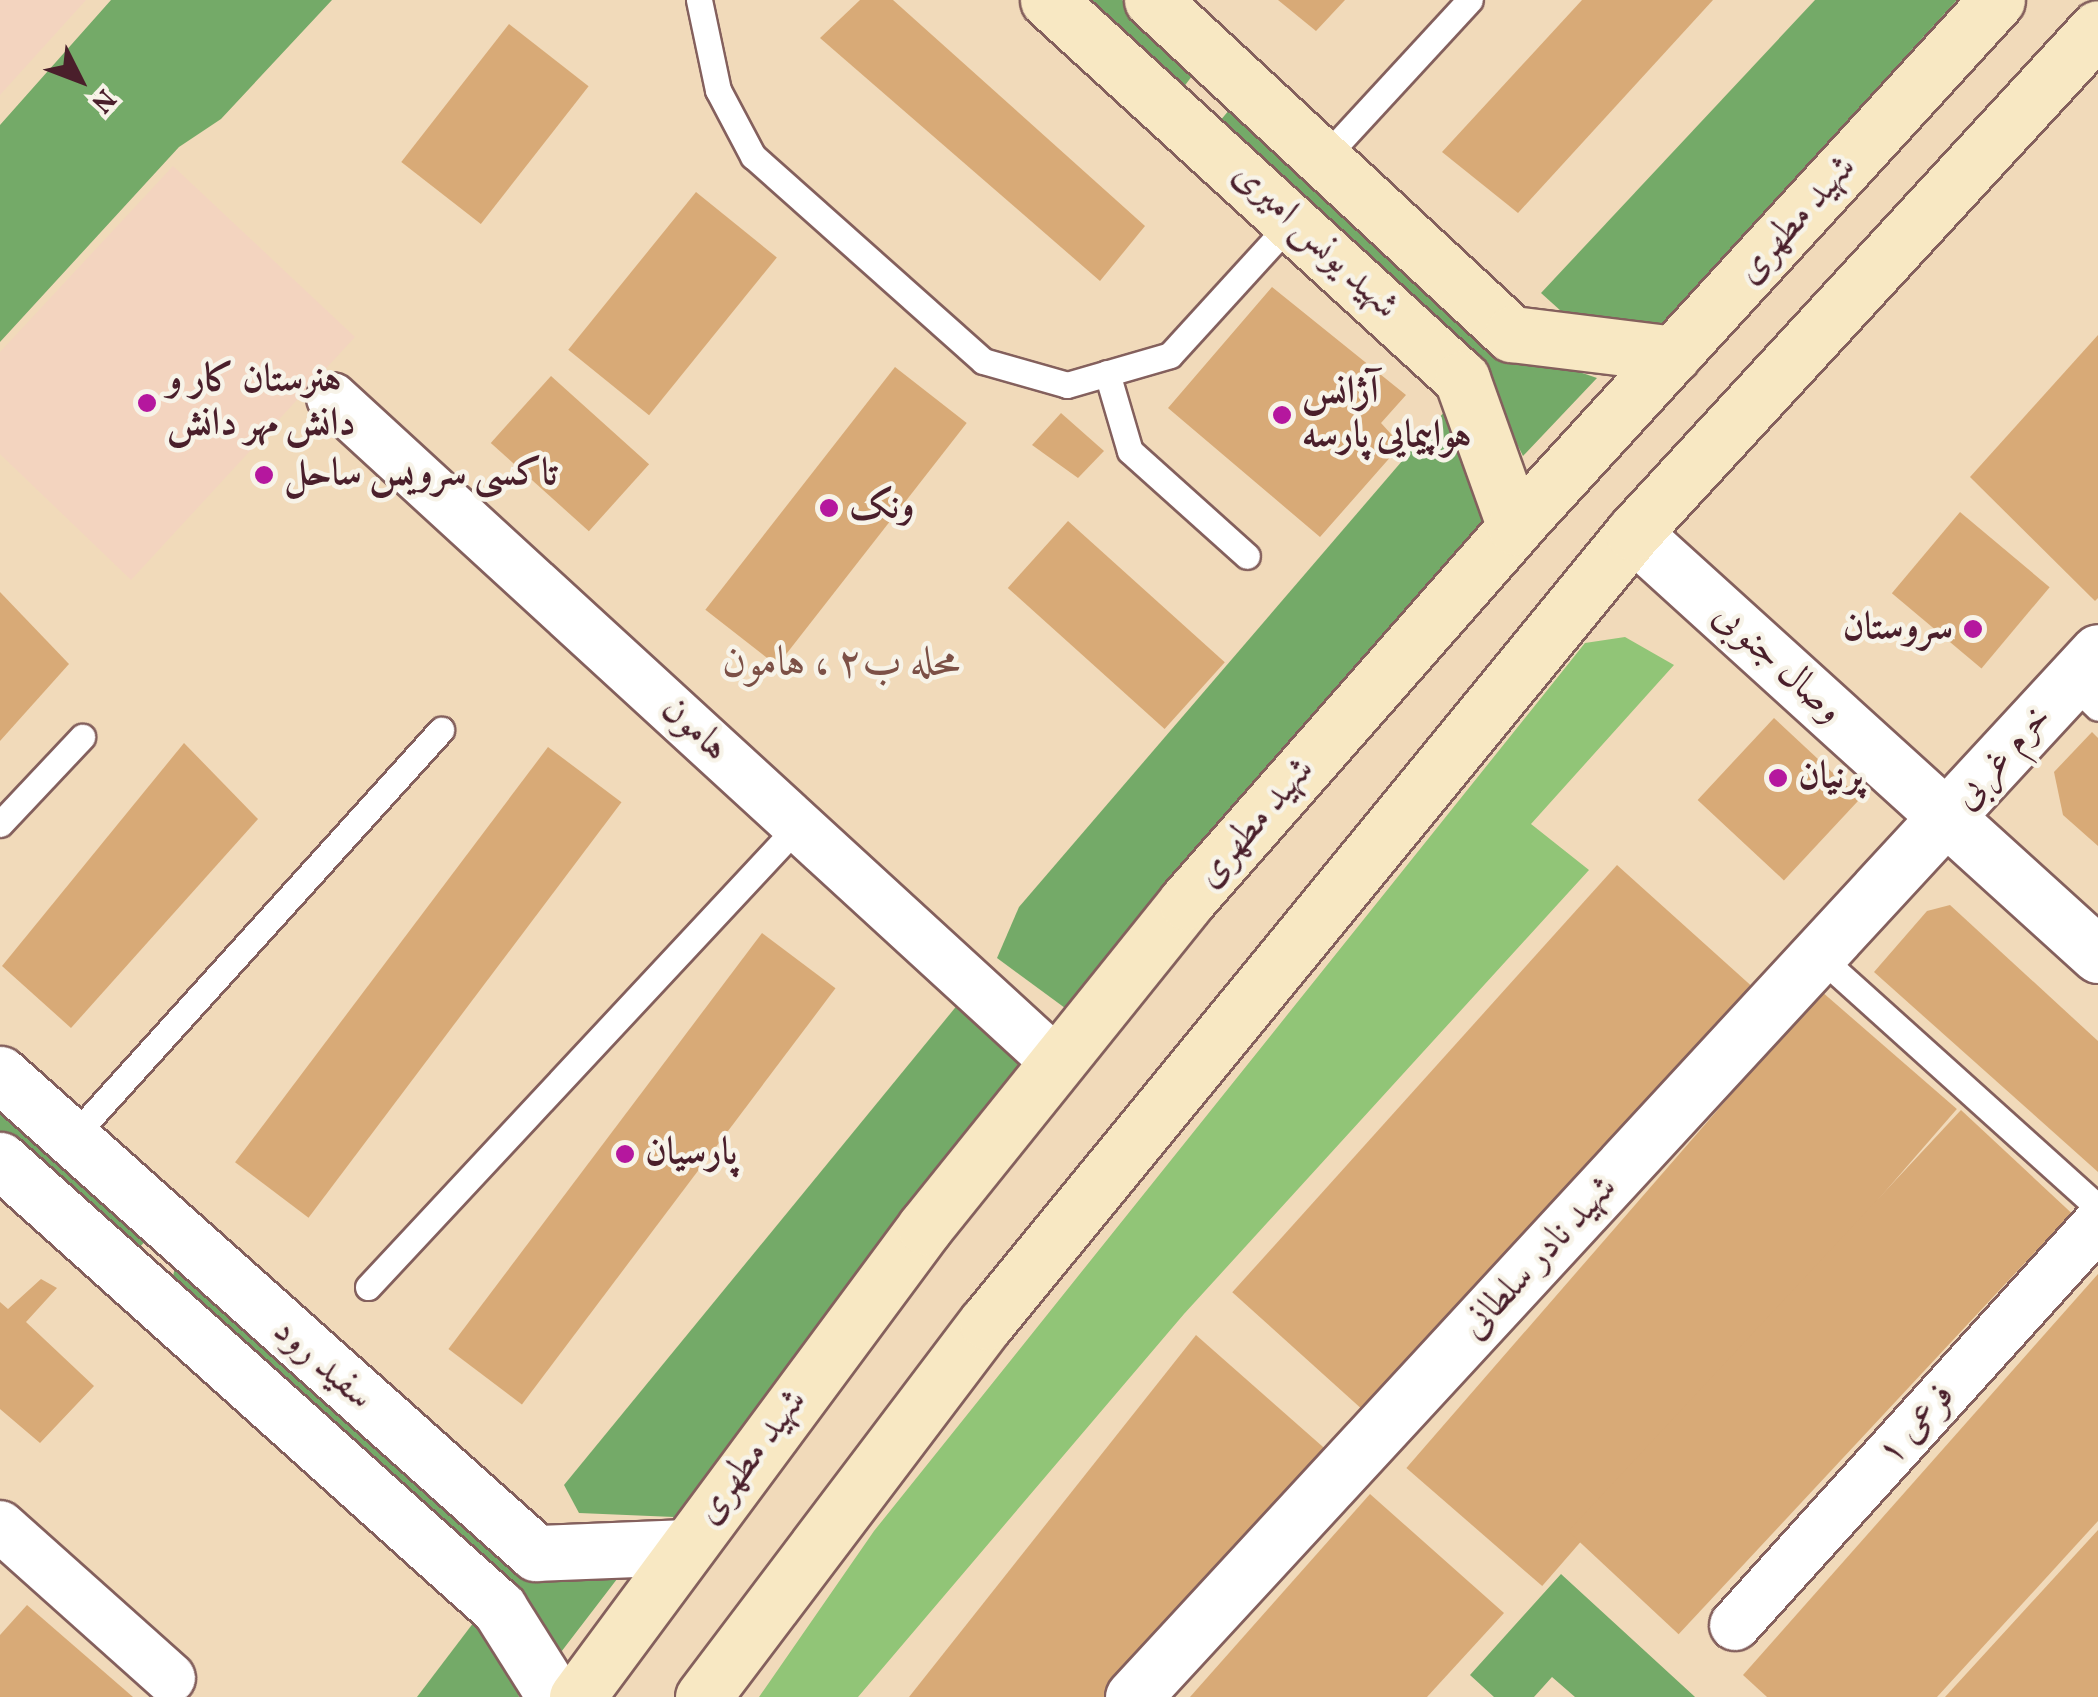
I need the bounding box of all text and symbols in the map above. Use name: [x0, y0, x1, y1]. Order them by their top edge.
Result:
north arrow: [30, 30, 130, 130]
text: N: [81, 80, 124, 121]
street label: شهید مطهری: [1727, 146, 1867, 294]
street label: شهید یونس امیری: [1222, 152, 1408, 330]
place label: هنرستان کار و دانش مهر دانش: [167, 358, 356, 448]
place label: آژانس هواپیمایی پارسه: [1302, 370, 1471, 459]
marker: هنرستان کار و دانش مهر دانش: [136, 392, 158, 414]
marker: آژانس هواپیمایی پارسه: [1271, 404, 1293, 426]
place label: تاکسی سرویس ساحل: [284, 452, 557, 498]
marker: تاکسی سرویس ساحل: [253, 464, 275, 486]
place label: ونک: [849, 485, 914, 531]
marker: ونک: [818, 497, 840, 519]
street label: وصال جنوبی: [1703, 594, 1851, 734]
place label: سروستان: [1842, 606, 1953, 652]
marker: سروستان: [1962, 618, 1984, 640]
district label: محله ب۲ ، هامون: [722, 640, 960, 690]
street label: هامون: [651, 688, 737, 772]
street label: خرم غربی: [1944, 696, 2062, 820]
street label: شهید مطهری: [1187, 748, 1325, 898]
place label: پرنیان: [1798, 755, 1864, 801]
marker: پرنیان: [1767, 767, 1789, 789]
place label: پارسیان: [645, 1131, 737, 1177]
marker: پارسیان: [614, 1143, 636, 1165]
street label: شهید نادر سلطانی: [1452, 1166, 1628, 1350]
street label: سفید رود: [262, 1309, 382, 1421]
street label: فرعی ۱: [1868, 1375, 1966, 1475]
street label: شهید مطهری: [686, 1380, 818, 1534]

